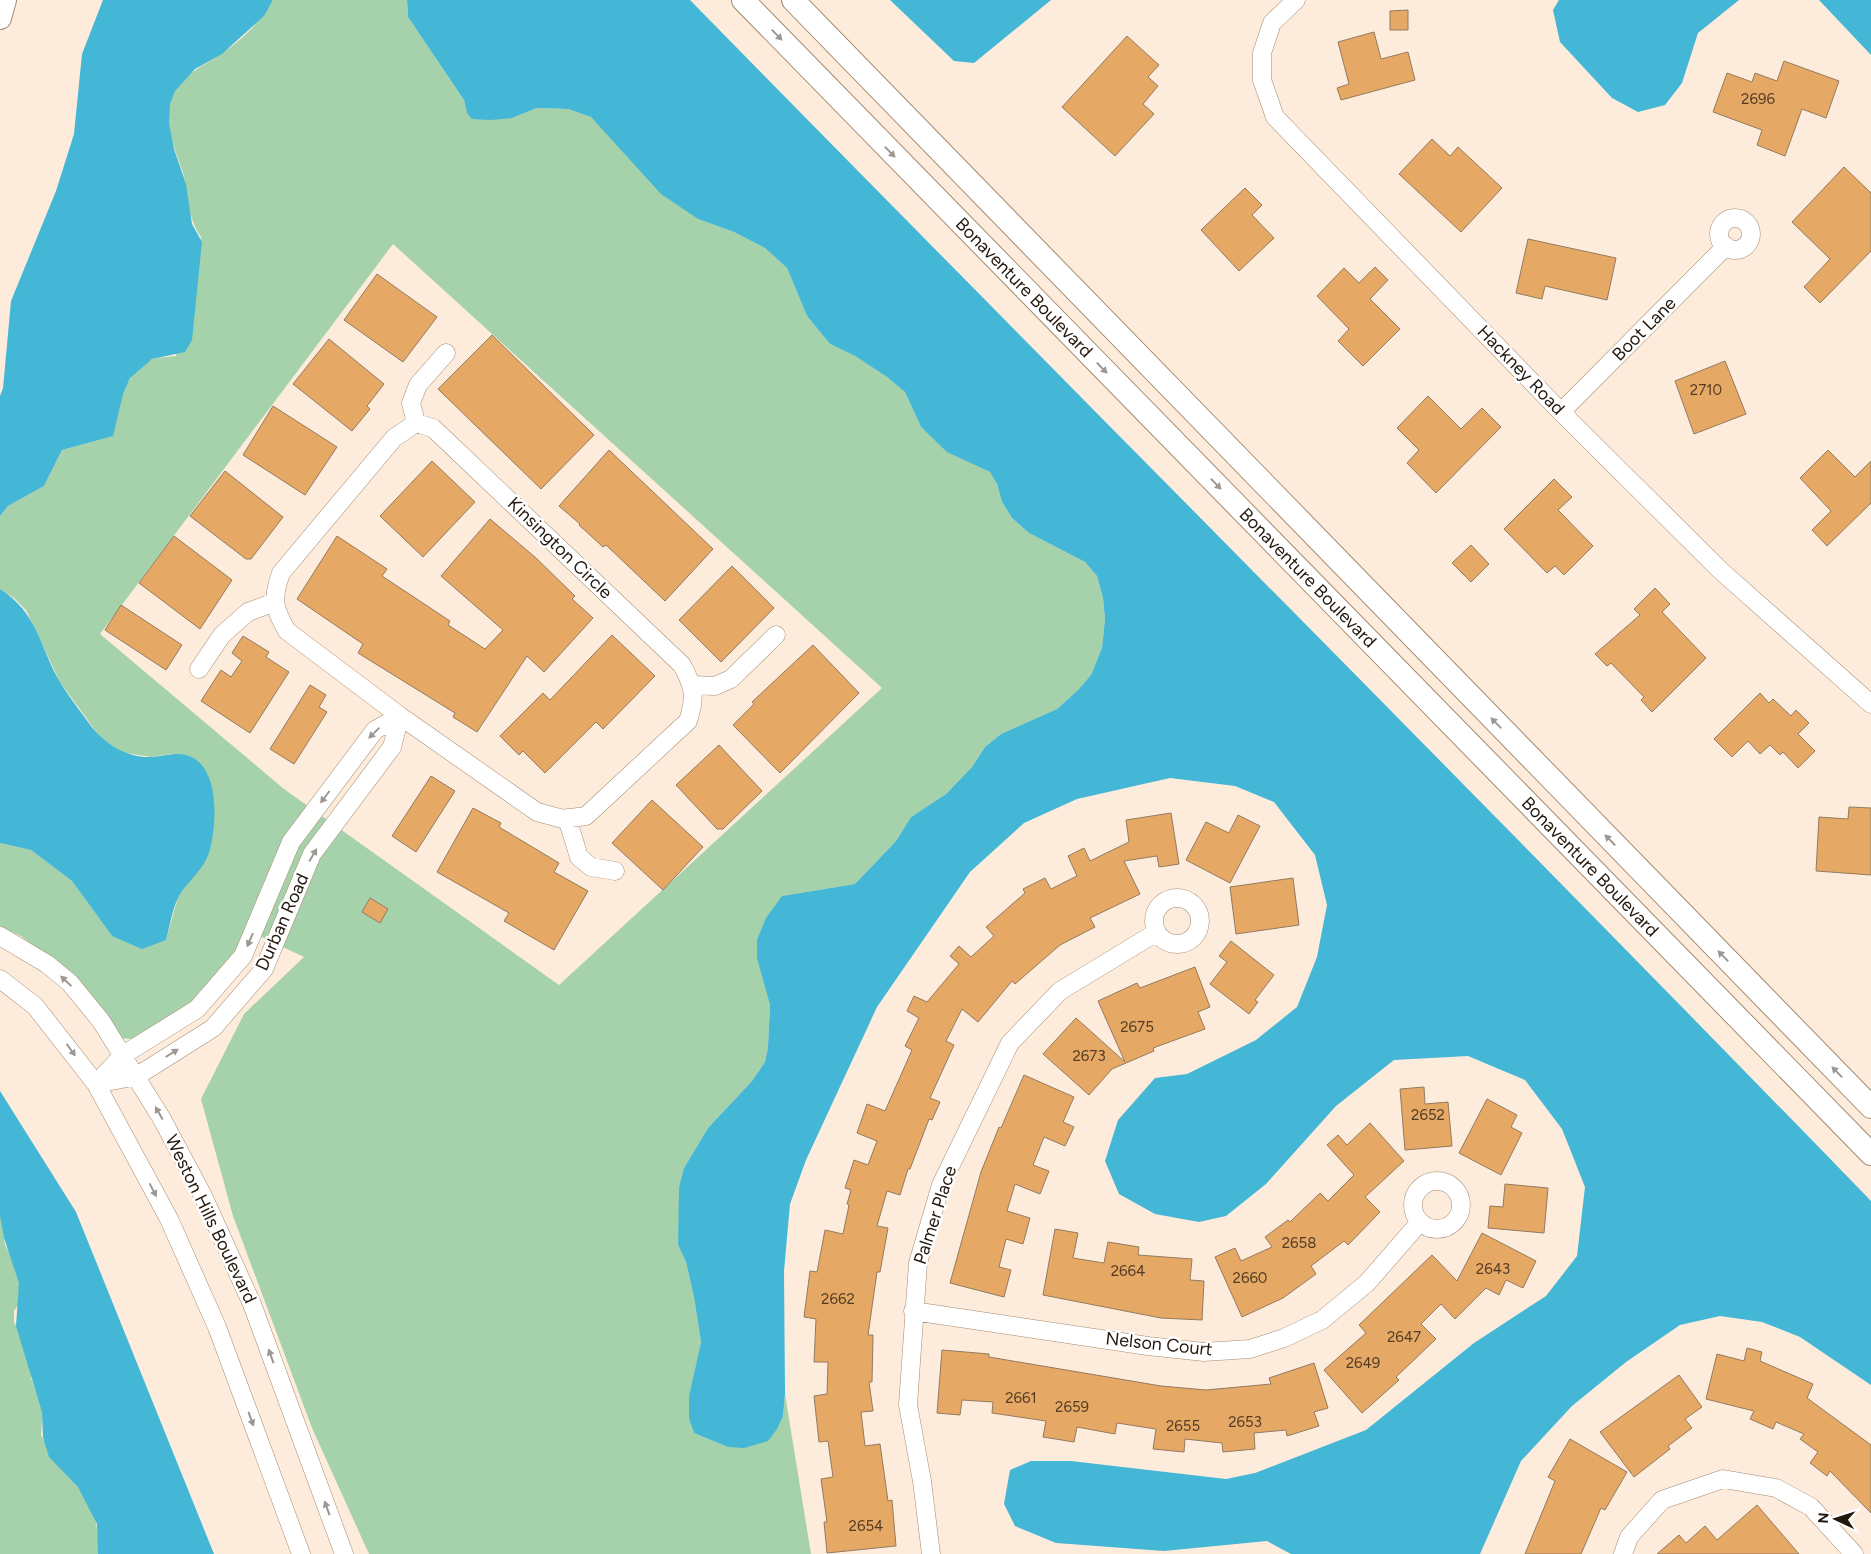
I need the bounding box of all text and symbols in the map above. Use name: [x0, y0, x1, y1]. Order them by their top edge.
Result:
one-way arrow: [771, 29, 783, 41]
house number: 2696: [1741, 90, 1775, 108]
one-way arrow: [884, 145, 896, 157]
street label: Bonaventure Boulevard: [951, 213, 1097, 362]
street label: Boot Lane: [1607, 292, 1681, 366]
street label: Hackney Road: [1473, 321, 1569, 419]
one-way arrow: [1096, 361, 1108, 373]
house number: 2710: [1690, 381, 1722, 399]
one-way arrow: [1210, 477, 1222, 489]
street label: Kinsington Circle: [503, 493, 617, 604]
street label: Bonaventure Boulevard: [1235, 503, 1381, 652]
one-way arrow: [1490, 718, 1502, 730]
one-way arrow: [368, 727, 380, 739]
one-way arrow: [319, 790, 330, 803]
street label: Bonaventure Boulevard: [1517, 792, 1663, 941]
one-way arrow: [1604, 834, 1616, 846]
one-way arrow: [309, 848, 317, 863]
street label: Durban Road: [251, 870, 313, 974]
one-way arrow: [245, 933, 253, 947]
one-way arrow: [1717, 950, 1729, 962]
one-way arrow: [60, 975, 72, 987]
house number: 2675: [1120, 1018, 1154, 1036]
one-way arrow: [66, 1043, 76, 1057]
house number: 2673: [1072, 1047, 1106, 1065]
one-way arrow: [166, 1049, 179, 1058]
one-way arrow: [1831, 1067, 1843, 1079]
house number: 2652: [1411, 1106, 1445, 1124]
one-way arrow: [154, 1107, 163, 1120]
street label: Weston Hills Boulevard: [161, 1131, 261, 1307]
street label: Palmer Place: [909, 1163, 961, 1267]
one-way arrow: [149, 1182, 157, 1197]
house number: 2658: [1282, 1234, 1316, 1252]
house number: 2643: [1476, 1260, 1510, 1278]
house number: 2664: [1111, 1262, 1145, 1280]
house number: 2660: [1233, 1269, 1267, 1287]
house number: 2662: [821, 1290, 855, 1308]
street label: Nelson Court: [1104, 1327, 1214, 1361]
house number: 2647: [1387, 1328, 1421, 1346]
one-way arrow: [267, 1348, 274, 1363]
house number: 2649: [1346, 1354, 1380, 1372]
house number: 2661: [1005, 1389, 1037, 1407]
house number: 2659: [1055, 1398, 1089, 1416]
one-way arrow: [247, 1412, 255, 1427]
house number: 2653: [1228, 1413, 1262, 1431]
house number: 2655: [1166, 1417, 1200, 1435]
north arrow: [1811, 1494, 1861, 1544]
one-way arrow: [323, 1500, 331, 1515]
text: N: [1815, 1512, 1832, 1524]
house number: 2654: [849, 1517, 883, 1535]

